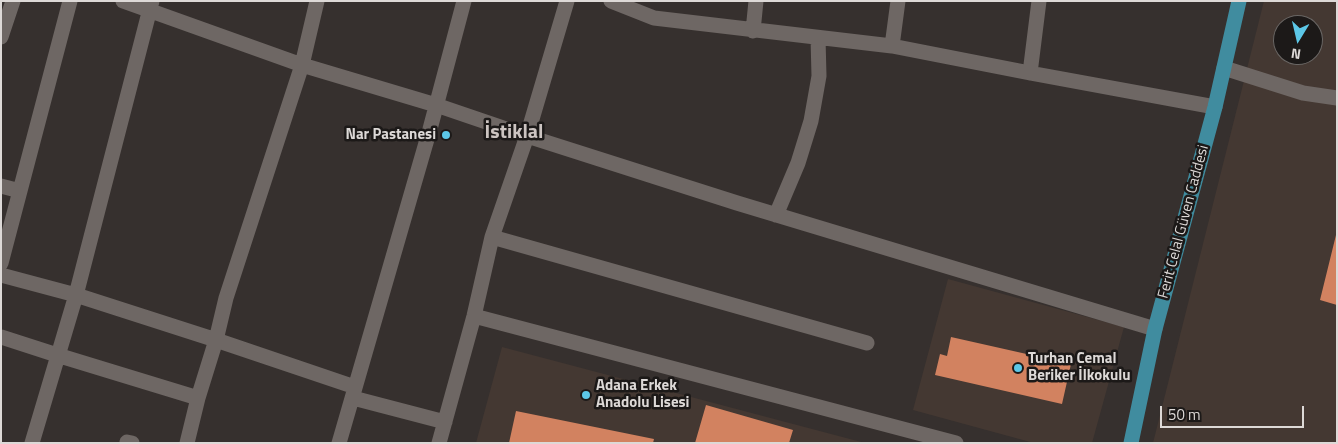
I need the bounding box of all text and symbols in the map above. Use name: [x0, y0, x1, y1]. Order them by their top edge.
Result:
north arrow: [1273, 15, 1323, 65]
text: N: [1289, 43, 1302, 65]
district label: İstiklal: [485, 121, 543, 145]
place label: Nar Pastanesi: [346, 126, 436, 144]
marker: Nar Pastanesi: [440, 129, 452, 141]
street label: Ferit Celal Güven Caddesi: [1155, 143, 1213, 301]
place label: Turhan Cemal Beriker İlkokulu: [1028, 350, 1131, 385]
marker: Turhan Cemal Beriker İlkokulu: [1012, 362, 1024, 374]
place label: Adana Erkek Anadolu Lisesi: [596, 377, 689, 412]
marker: Adana Erkek Anadolu Lisesi: [580, 389, 592, 401]
scale bar: [1163, 396, 1307, 428]
text: 50 m: [1168, 403, 1201, 426]

